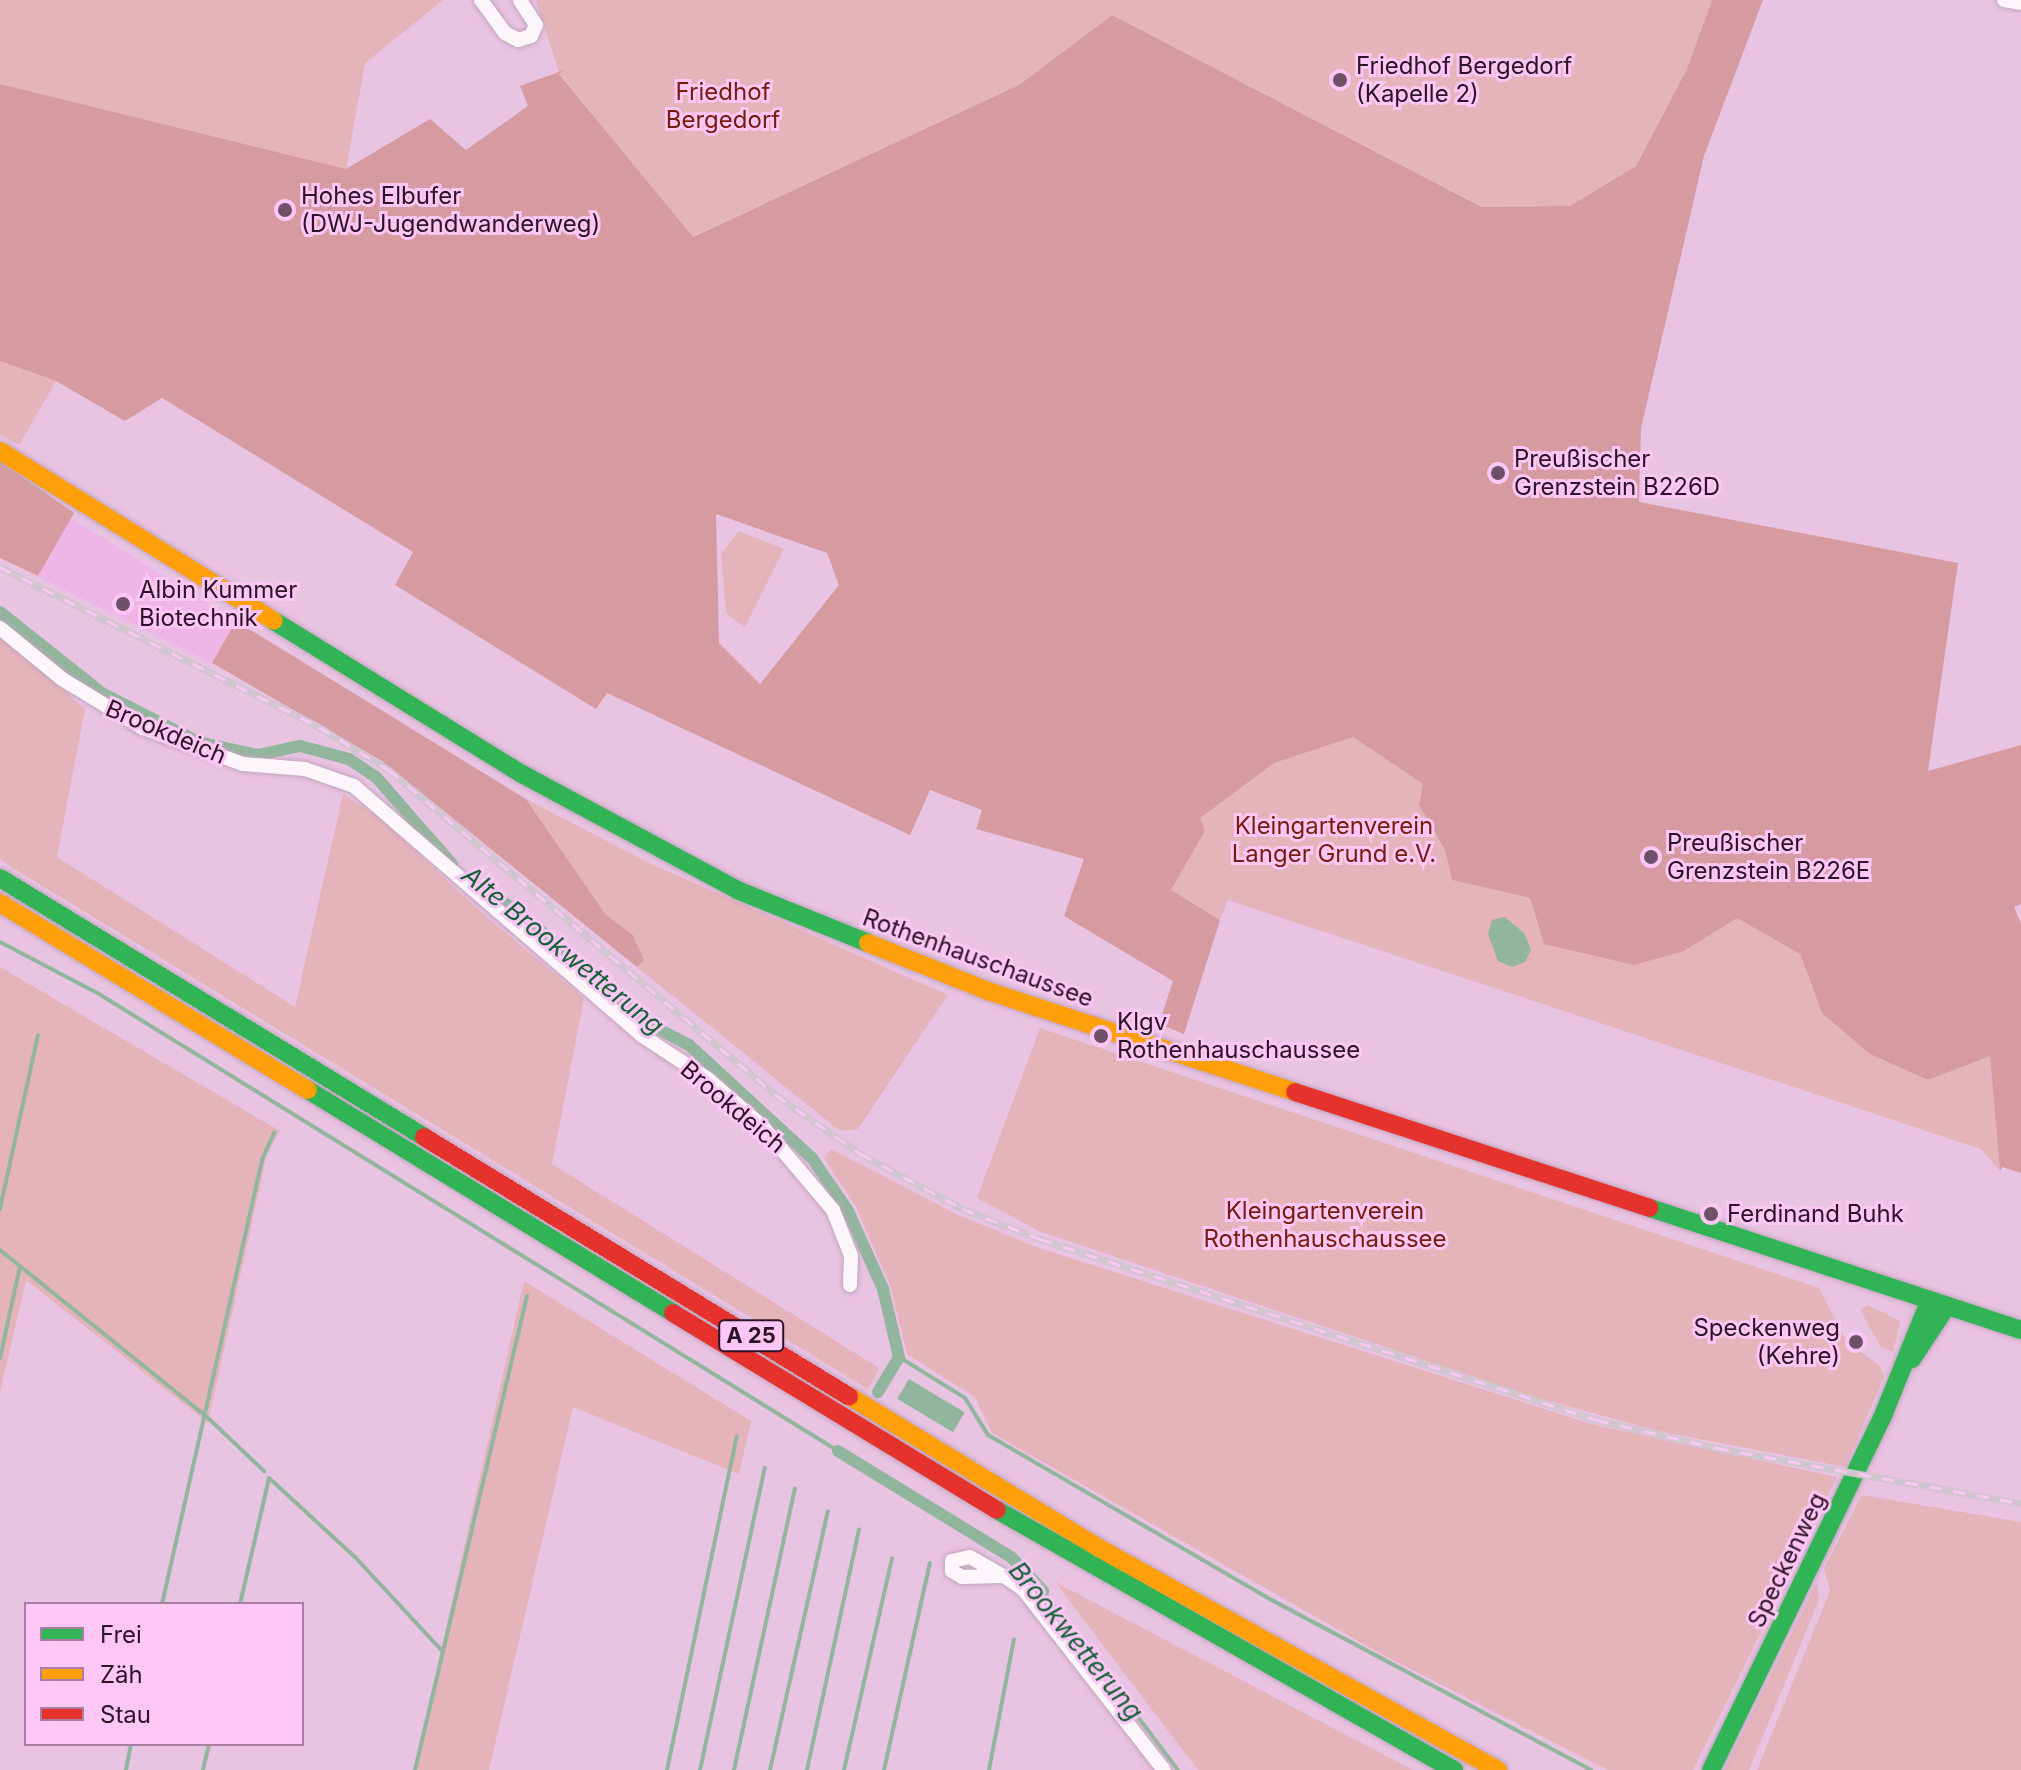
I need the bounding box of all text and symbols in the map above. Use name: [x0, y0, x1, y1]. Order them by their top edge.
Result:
place label: Friedhof Bergedorf (Kapelle 2): [1356, 52, 1572, 108]
marker: Friedhof Bergedorf (Kapelle 2): [1331, 71, 1349, 89]
park label: Friedhof Bergedorf: [666, 78, 780, 134]
place label: Hohes Elbufer (DWJ-Jugendwanderweg): [301, 182, 600, 238]
marker: Hohes Elbufer (DWJ-Jugendwanderweg): [276, 201, 294, 219]
place label: Preußischer Grenzstein B226D: [1514, 445, 1720, 501]
marker: Preußischer Grenzstein B226D: [1489, 464, 1507, 482]
place label: Albin Kummer Biotechnik: [139, 576, 297, 632]
marker: Albin Kummer Biotechnik: [114, 595, 132, 613]
street label: Brookdeich: [101, 694, 231, 770]
park label: Kleingartenverein Langer Grund e.V.: [1232, 812, 1436, 868]
place label: Preußischer Grenzstein B226E: [1667, 829, 1870, 885]
marker: Preußischer Grenzstein B226E: [1642, 848, 1660, 866]
water label: Alte Brookwetterung: [456, 859, 670, 1041]
street label: Rothenhauschaussee: [859, 903, 1097, 1013]
place label: Klgv Rothenhauschaussee: [1117, 1008, 1360, 1064]
marker: Klgv Rothenhauschaussee: [1092, 1027, 1110, 1045]
street label: Brookdeich: [675, 1055, 791, 1159]
park label: Kleingartenverein Rothenhauschaussee: [1203, 1197, 1447, 1253]
place label: Ferdinand Buhk: [1727, 1200, 1904, 1228]
marker: Ferdinand Buhk: [1702, 1205, 1720, 1223]
place label: Speckenweg (Kehre): [1693, 1314, 1840, 1370]
road number: A 25: [717, 1318, 785, 1354]
marker: Speckenweg (Kehre): [1847, 1333, 1865, 1351]
street label: Speckenweg: [1742, 1488, 1832, 1632]
water label: Brookwetterung: [1002, 1555, 1150, 1727]
legend: [24, 1602, 304, 1746]
text: Frei: [100, 1620, 142, 1649]
text: Zäh: [100, 1660, 143, 1689]
text: Stau: [100, 1700, 151, 1729]

